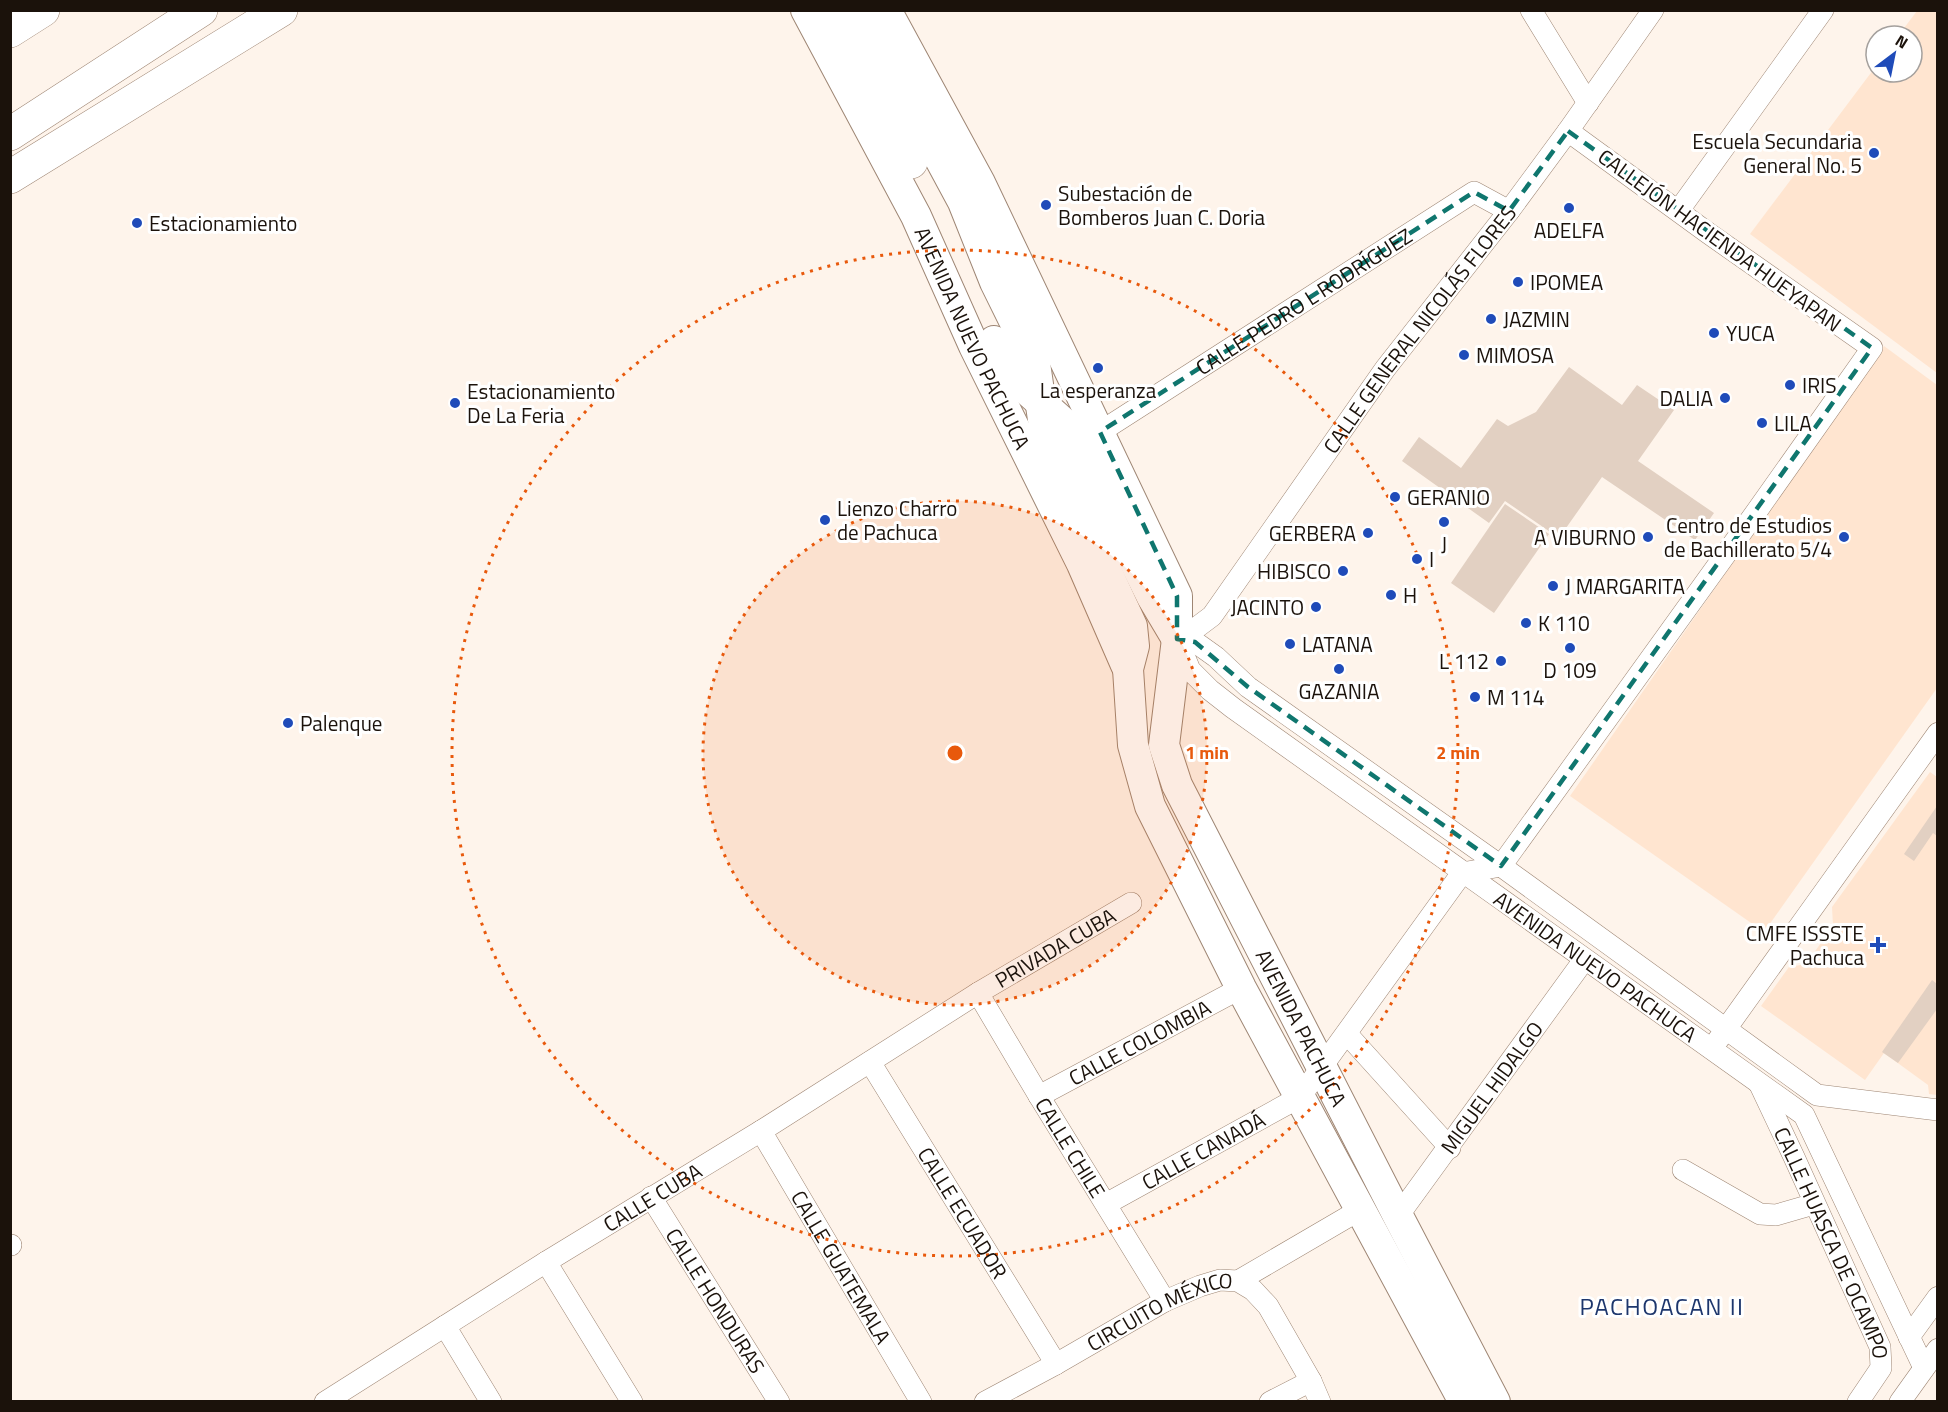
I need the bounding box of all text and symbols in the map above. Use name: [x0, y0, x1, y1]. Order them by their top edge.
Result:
north arrow: [1864, 24, 1924, 84]
text: N: [1891, 28, 1913, 54]
place label: Escuela Secundaria General No. 5: [1692, 125, 1862, 181]
street label: CALLEJÓN HACIENDA HUEYAPAN: [1592, 141, 1848, 339]
marker: Escuela Secundaria General No. 5: [1867, 146, 1881, 160]
place label: Subestación de Bomberos Juan C. Doria: [1058, 177, 1265, 233]
marker: Subestación de Bomberos Juan C. Doria: [1039, 198, 1053, 212]
street label: CALLE GENERAL NICOLÁS FLORES: [1315, 198, 1524, 460]
marker: ADELFA: [1562, 201, 1576, 215]
place label: Estacionamiento: [149, 207, 297, 239]
place label: ADELFA: [1534, 214, 1605, 246]
marker: Estacionamiento: [130, 216, 144, 230]
street label: CALLE PEDRO L RODRÍGUEZ: [1189, 220, 1418, 383]
street label: AVENIDA NUEVO PACHUCA: [907, 221, 1039, 455]
place label: IPOMEA: [1530, 266, 1604, 298]
marker: IPOMEA: [1511, 275, 1525, 289]
place label: JAZMIN: [1503, 303, 1570, 335]
marker: JAZMIN: [1484, 312, 1498, 326]
place label: YUCA: [1726, 317, 1775, 349]
marker: YUCA: [1707, 326, 1721, 340]
place label: MIMOSA: [1476, 339, 1554, 371]
marker: MIMOSA: [1457, 348, 1471, 362]
marker: La esperanza: [1091, 361, 1105, 375]
place label: IRIS: [1802, 369, 1837, 401]
place label: La esperanza: [1040, 374, 1157, 406]
place label: Estacionamiento De La Feria: [467, 375, 615, 431]
marker: IRIS: [1783, 378, 1797, 392]
place label: DALIA: [1659, 382, 1713, 414]
marker: DALIA: [1718, 391, 1732, 405]
marker: Estacionamiento De La Feria: [448, 396, 462, 410]
place label: LILA: [1774, 407, 1812, 439]
marker: LILA: [1755, 416, 1769, 430]
place label: GERANIO: [1407, 481, 1490, 513]
marker: GERANIO: [1388, 490, 1402, 504]
place label: Lienzo Charro de Pachuca: [837, 492, 957, 548]
place label: Centro de Estudios de Bachillerato 5/4: [1664, 509, 1832, 565]
marker: Lienzo Charro de Pachuca: [818, 513, 832, 527]
marker: J: [1437, 515, 1451, 529]
place label: GERBERA: [1269, 517, 1356, 549]
place label: A VIBURNO: [1534, 521, 1636, 553]
marker: GERBERA: [1361, 526, 1375, 540]
place label: J: [1441, 528, 1447, 560]
marker: A VIBURNO: [1641, 530, 1655, 544]
marker: Centro de Estudios de Bachillerato 5/4: [1837, 530, 1851, 544]
place label: I: [1429, 543, 1434, 575]
marker: I: [1410, 552, 1424, 566]
place label: HIBISCO: [1257, 555, 1331, 587]
marker: HIBISCO: [1336, 564, 1350, 578]
place label: J MARGARITA: [1565, 570, 1685, 602]
place label: H: [1403, 579, 1417, 611]
marker: J MARGARITA: [1546, 579, 1560, 593]
marker: H: [1384, 588, 1398, 602]
place label: JACINTO: [1230, 591, 1304, 623]
marker: JACINTO: [1309, 600, 1323, 614]
place label: K 110: [1538, 607, 1590, 639]
marker: K 110: [1519, 616, 1533, 630]
place label: LATANA: [1302, 628, 1373, 660]
marker: LATANA: [1283, 637, 1297, 651]
marker: D 109: [1563, 641, 1577, 655]
place label: L 112: [1439, 645, 1489, 677]
marker: L 112: [1494, 654, 1508, 668]
place label: D 109: [1543, 654, 1597, 686]
marker: GAZANIA: [1332, 662, 1346, 676]
place label: GAZANIA: [1298, 675, 1380, 707]
place label: M 114: [1487, 681, 1545, 713]
marker: M 114: [1468, 690, 1482, 704]
place label: Palenque: [300, 707, 382, 739]
marker: Palenque: [281, 716, 295, 730]
text: 1 min: [1185, 739, 1229, 766]
text: 2 min: [1436, 739, 1480, 766]
centre of rings: [945, 743, 965, 763]
street label: AVENIDA NUEVO PACHUCA: [1487, 883, 1704, 1050]
street label: PRIVADA CUBA: [989, 899, 1122, 996]
place label: CMFE ISSSTE Pachuca: [1746, 917, 1864, 973]
marker: CMFE ISSSTE Pachuca: [1869, 936, 1887, 954]
street label: AVENIDA PACHUCA: [1248, 943, 1355, 1112]
street label: CALLE COLOMBIA: [1063, 991, 1217, 1093]
street label: MIGUEL HIDALGO: [1432, 1014, 1551, 1160]
street label: CALLE CHILE: [1027, 1091, 1114, 1204]
street label: CALLE CANADÁ: [1136, 1103, 1271, 1197]
street label: CALLE HUASCA DE OCAMPO: [1766, 1122, 1897, 1360]
street label: CALLE ECUADOR: [910, 1141, 1016, 1285]
street label: CALLE CUBA: [597, 1155, 708, 1240]
street label: CALLE GUATEMALA: [783, 1184, 899, 1350]
street label: CALLE HONDURAS: [658, 1222, 773, 1379]
street label: CIRCUITO MÉXICO: [1080, 1264, 1234, 1359]
district label: PACHOACAN II: [1580, 1288, 1745, 1324]

